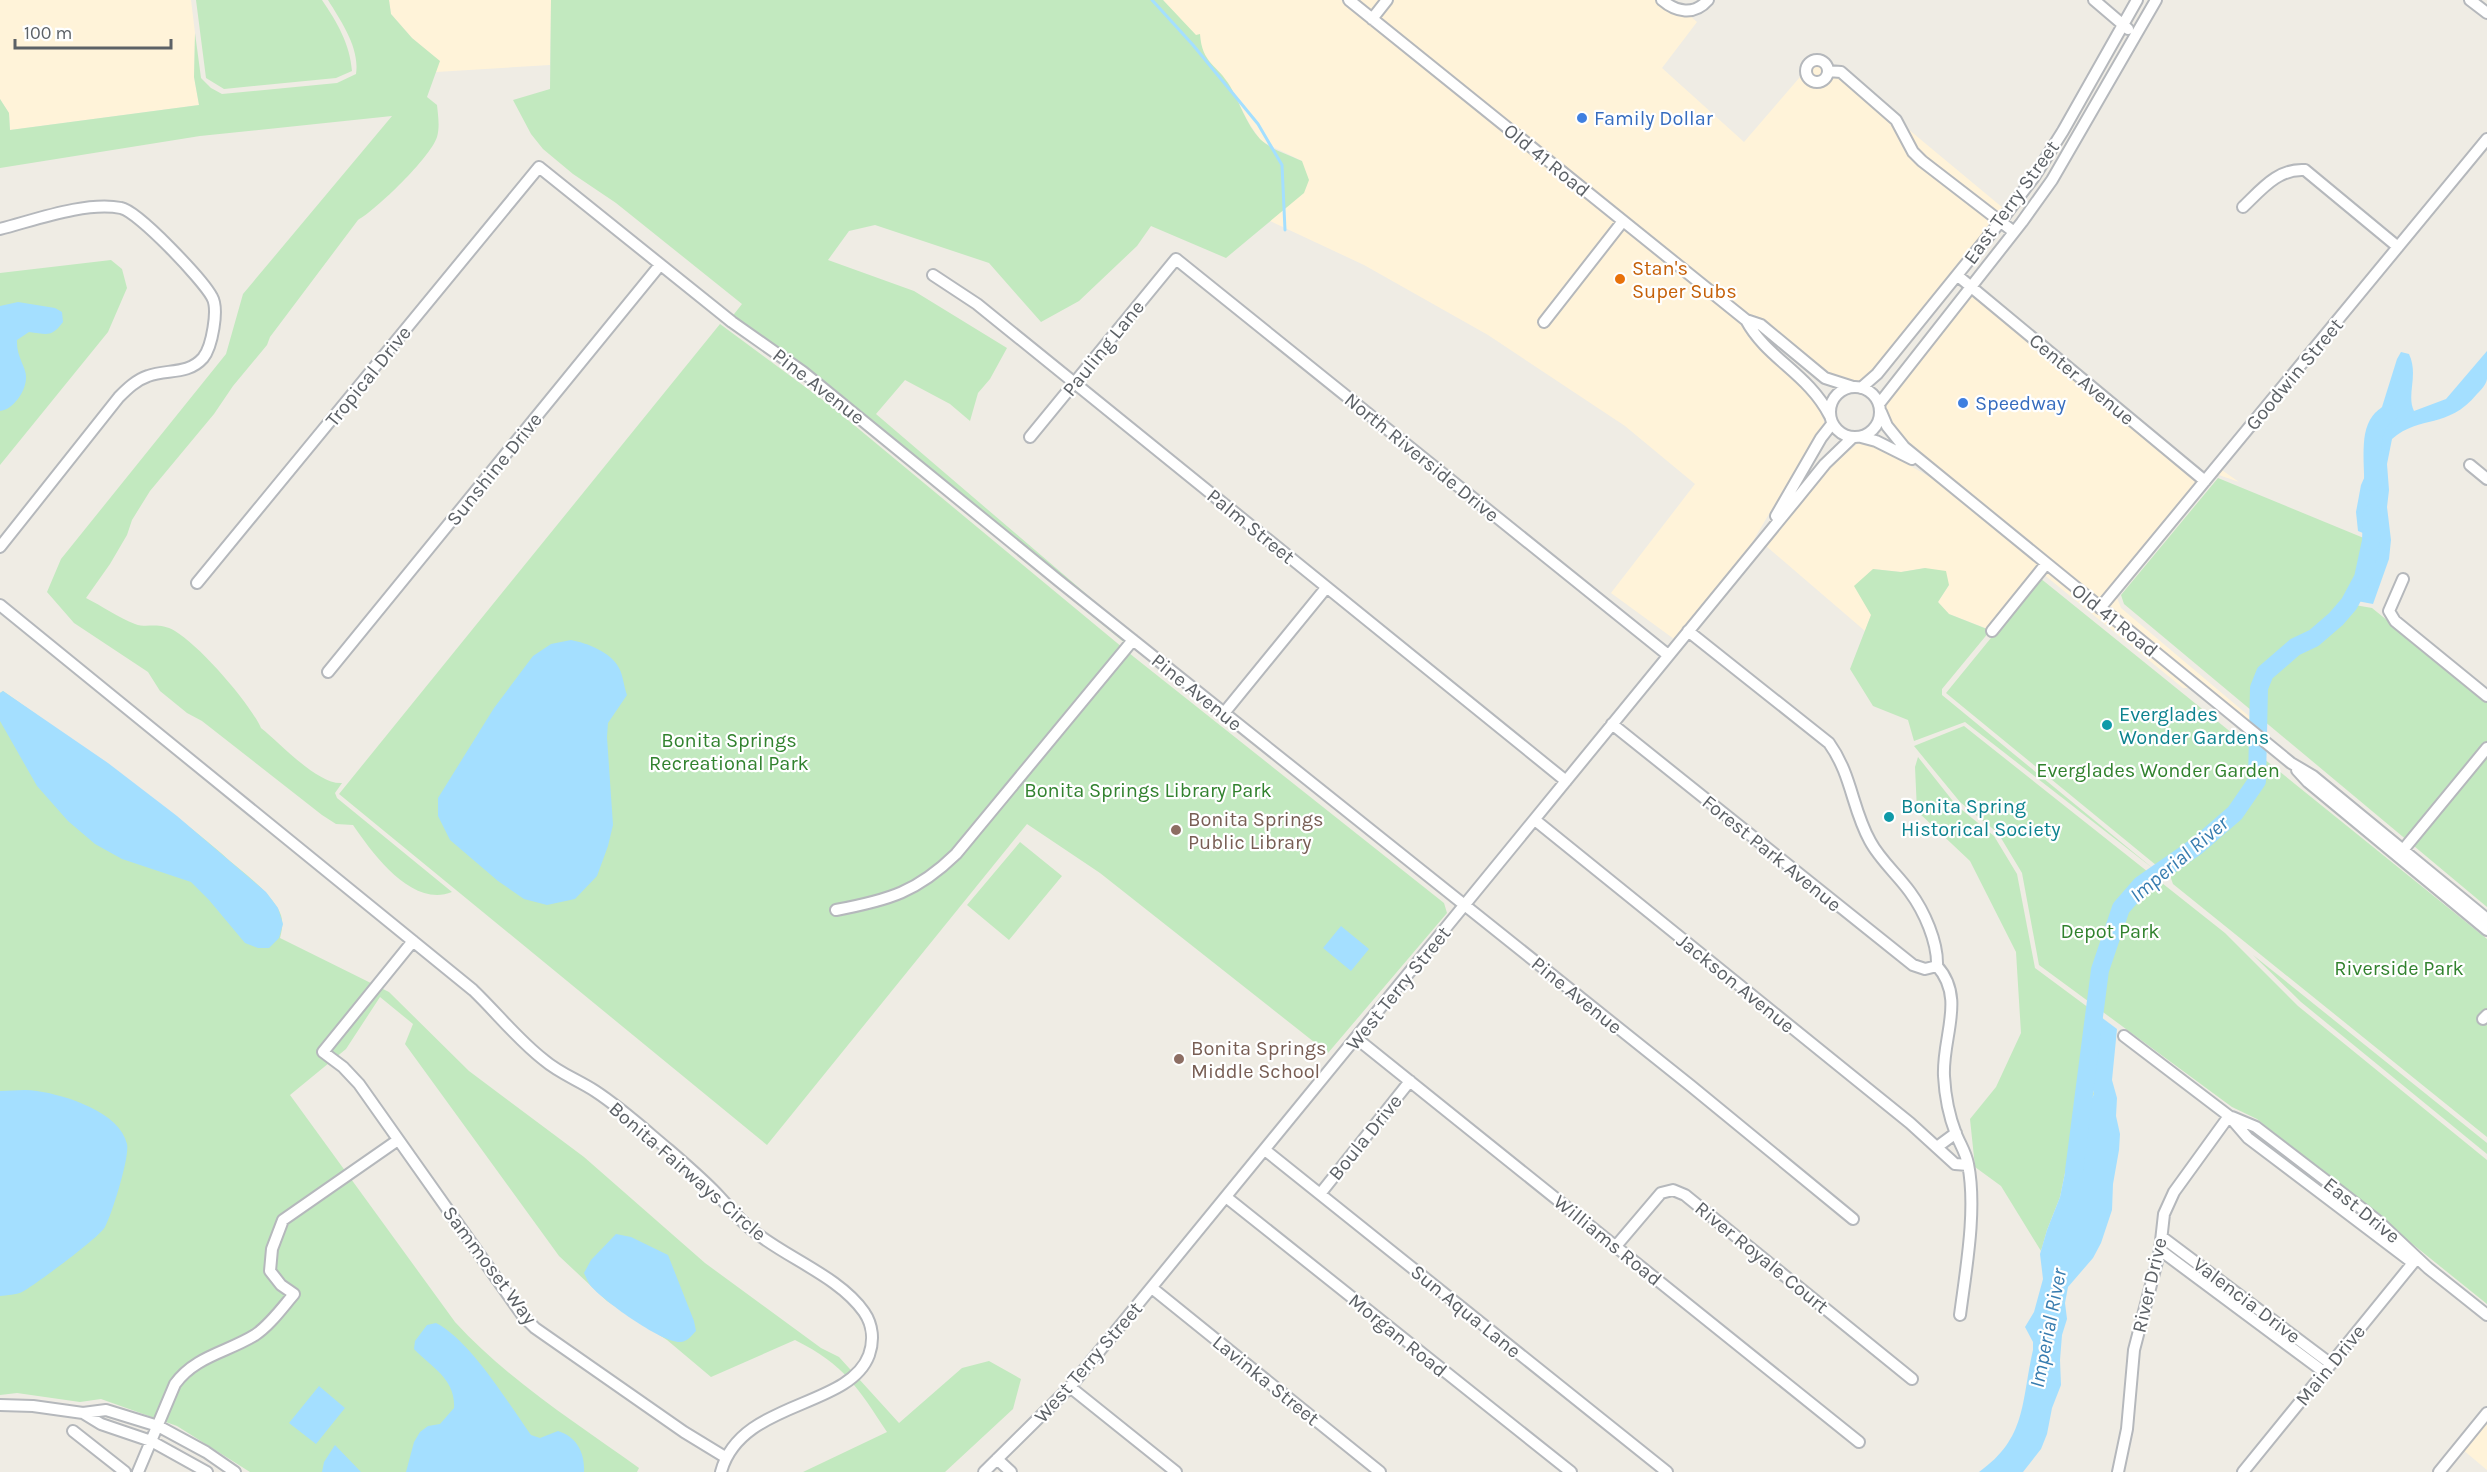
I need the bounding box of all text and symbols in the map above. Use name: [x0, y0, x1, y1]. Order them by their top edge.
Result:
scale bar: [15, 12, 171, 50]
text: 100 m: [24, 22, 72, 44]
place label: Family Dollar: [1594, 107, 1714, 130]
marker: Family Dollar: [1575, 111, 1589, 125]
street label: Old 41 Road: [1499, 119, 1594, 202]
street label: East Terry Street: [1959, 136, 2064, 269]
place label: Stan's Super Subs: [1632, 257, 1737, 303]
marker: Stan's Super Subs: [1613, 272, 1627, 286]
street label: Pauling Lane: [1058, 296, 1149, 401]
street label: Goodwin Street: [2241, 313, 2348, 435]
street label: Tropical Drive: [321, 321, 416, 431]
street label: Center Avenue: [2024, 329, 2139, 430]
street label: Pine Avenue: [768, 343, 869, 429]
street label: North Riverside Drive: [1340, 388, 1504, 527]
place label: Speedway: [1975, 392, 2066, 415]
marker: Speedway: [1956, 396, 1970, 410]
street label: Sunshine Drive: [442, 408, 547, 530]
street label: Palm Street: [1202, 484, 1299, 569]
street label: Old 41 Road: [2067, 579, 2162, 662]
street label: Pine Avenue: [1147, 649, 1247, 736]
place label: Everglades Wonder Gardens: [2119, 703, 2269, 749]
marker: Everglades Wonder Gardens: [2100, 718, 2114, 732]
park label: Bonita Springs Recreational Park: [649, 729, 809, 775]
park label: Everglades Wonder Garden: [2036, 759, 2280, 782]
park label: Bonita Springs Library Park: [1024, 779, 1272, 802]
street label: Forest Park Avenue: [1698, 790, 1846, 917]
place label: Bonita Spring Historical Society: [1901, 795, 2061, 841]
place label: Bonita Springs Public Library: [1188, 808, 1324, 854]
marker: Bonita Spring Historical Society: [1882, 810, 1896, 824]
water label: Imperial River: [2125, 810, 2234, 907]
marker: Bonita Springs Public Library: [1169, 823, 1183, 837]
park label: Depot Park: [2061, 920, 2159, 943]
street label: West Terry Street: [1341, 921, 1456, 1055]
street label: Jackson Avenue: [1672, 929, 1799, 1038]
street label: Pine Avenue: [1527, 952, 1627, 1039]
park label: Riverside Park: [2334, 957, 2464, 980]
place label: Bonita Springs Middle School: [1191, 1037, 1327, 1083]
marker: Bonita Springs Middle School: [1172, 1052, 1186, 1066]
street label: Boula Drive: [1324, 1090, 1407, 1185]
street label: Bonita Fairways Circle: [604, 1097, 771, 1246]
street label: East Drive: [2319, 1173, 2405, 1248]
street label: Williams Road: [1549, 1190, 1666, 1291]
street label: River Royale Court: [1690, 1197, 1833, 1318]
street label: Sammoset Way: [438, 1202, 542, 1329]
street label: River Drive: [2127, 1235, 2172, 1335]
street label: Valencia Drive: [2189, 1253, 2305, 1348]
street label: Sun Aqua Lane: [1406, 1260, 1525, 1363]
water label: Imperial River: [2025, 1266, 2071, 1390]
street label: Morgan Road: [1344, 1289, 1452, 1382]
street label: West Terry Street: [1030, 1297, 1147, 1427]
street label: Main Drive: [2291, 1320, 2370, 1410]
street label: Lavinka Street: [1208, 1330, 1324, 1431]

